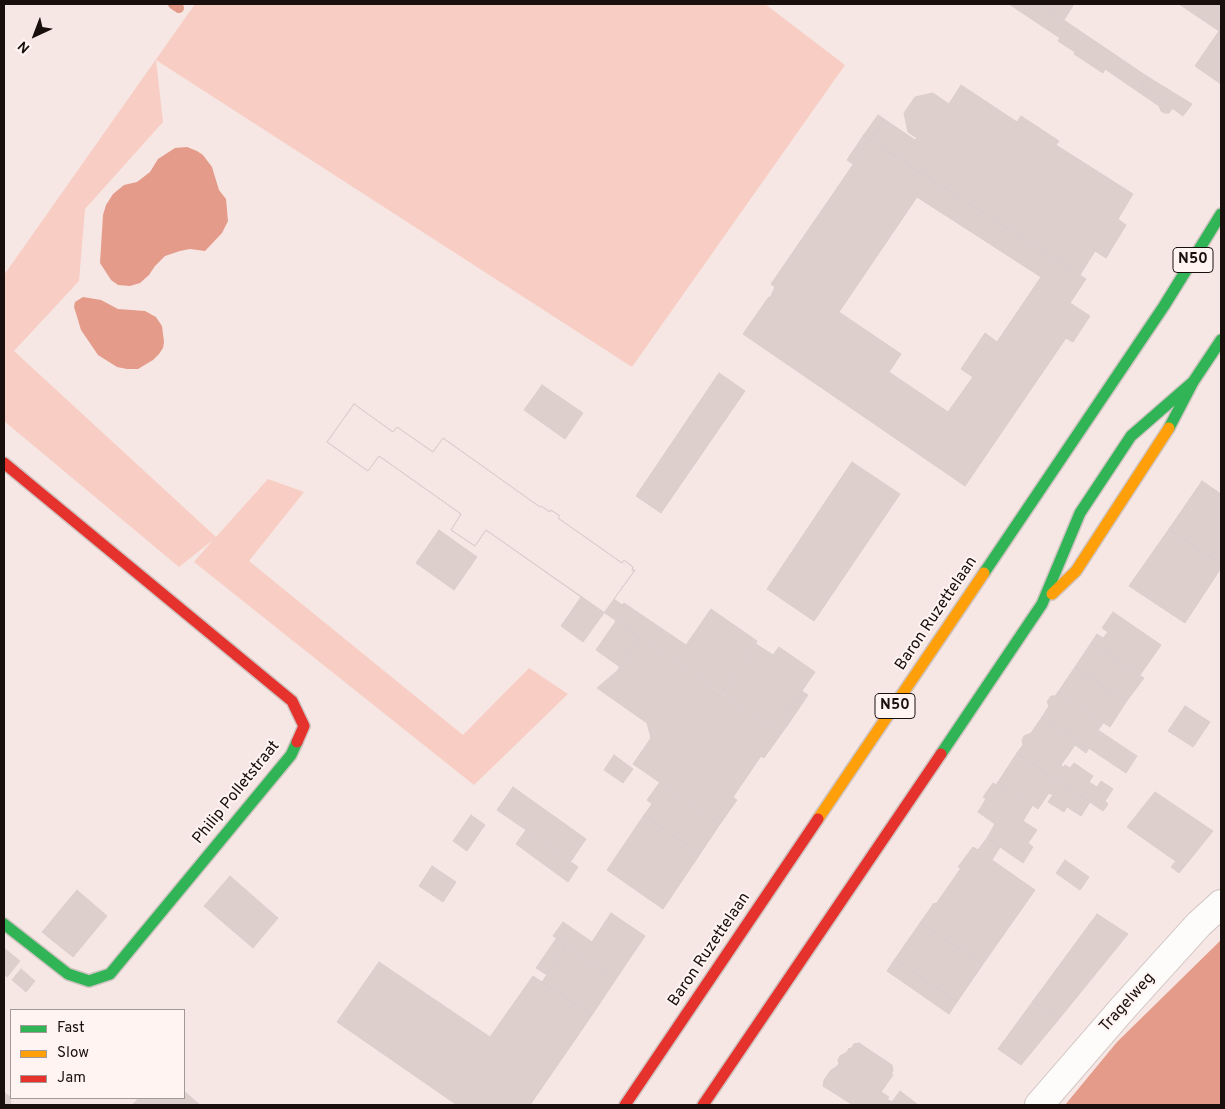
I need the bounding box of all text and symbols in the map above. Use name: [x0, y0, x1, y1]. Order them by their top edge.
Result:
north arrow: [10, 10, 60, 60]
text: N: [15, 37, 34, 56]
road number: N50: [1173, 248, 1213, 272]
street label: Baron Ruzettelaan: [892, 553, 982, 675]
road number: N50: [875, 694, 915, 718]
street label: Philip Polletstraat: [189, 737, 285, 849]
street label: Baron Ruzettelaan: [665, 889, 755, 1011]
street label: Tragelweg: [1096, 969, 1160, 1037]
legend: [10, 1009, 185, 1099]
text: Fast: [57, 1019, 85, 1038]
text: Slow: [57, 1044, 89, 1063]
text: Jam: [57, 1069, 86, 1088]

